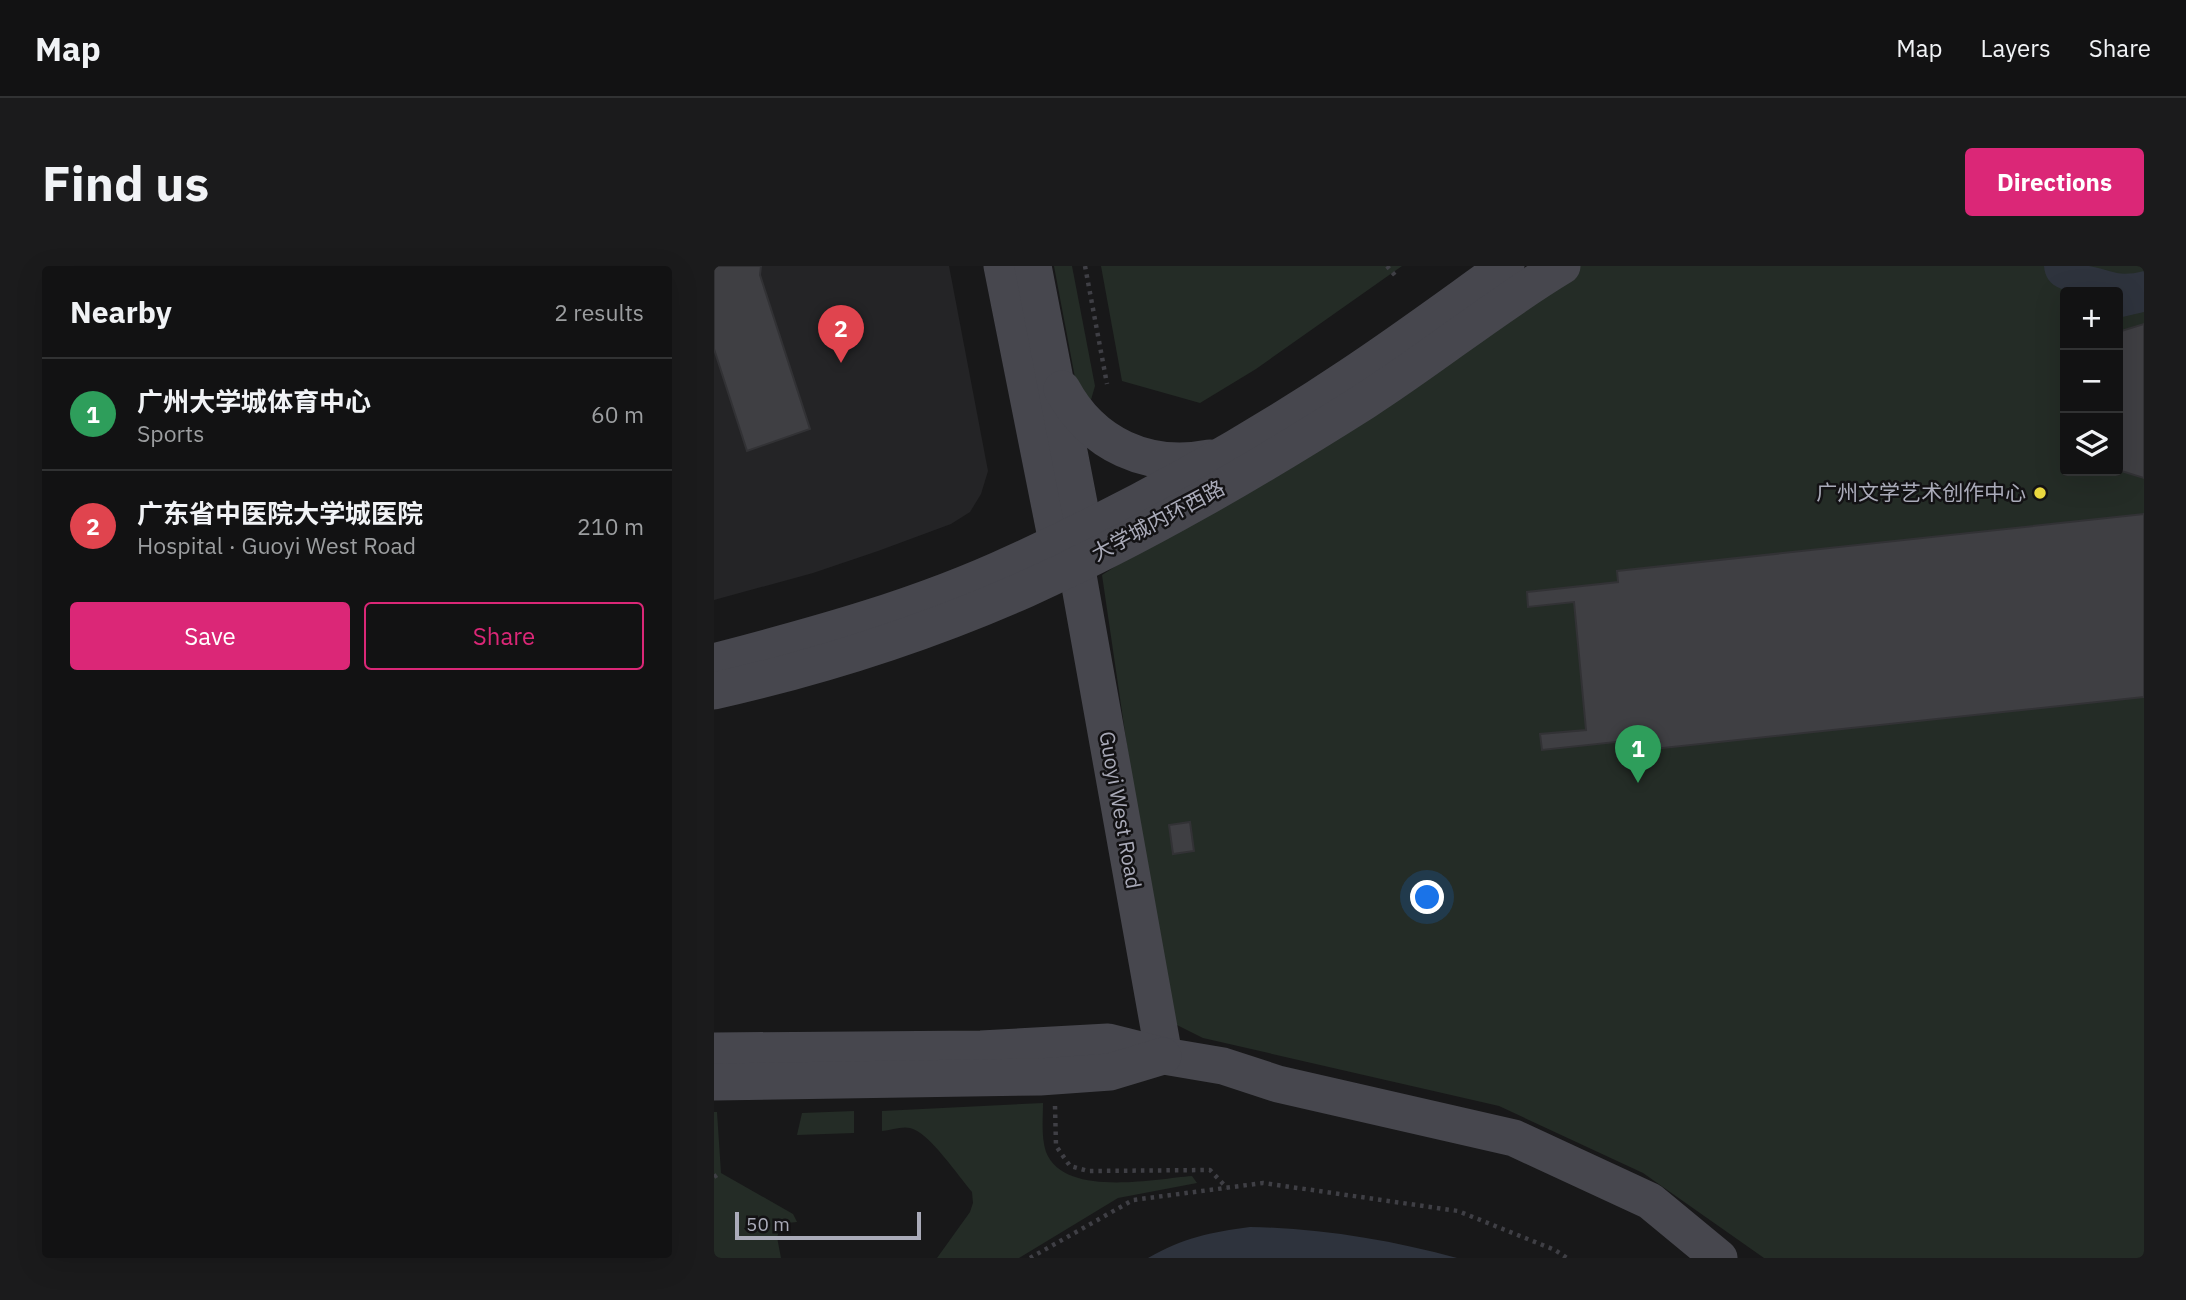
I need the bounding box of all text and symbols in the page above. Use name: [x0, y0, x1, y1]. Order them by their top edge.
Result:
text: Map: [35, 27, 101, 70]
text: Map: [1896, 32, 1943, 64]
text: Layers: [1981, 32, 2051, 64]
text: Share: [2089, 32, 2151, 64]
button: Directions: [1965, 148, 2144, 216]
text: Find us: [42, 151, 209, 214]
map controls: [2060, 287, 2123, 476]
button: +: [2060, 287, 2123, 350]
text: Nearby: [70, 292, 172, 331]
text: 2 results: [554, 297, 644, 327]
pin: 2: [818, 305, 864, 363]
button: −: [2060, 350, 2123, 413]
text: 广州大学城体育中心: [137, 384, 371, 418]
text: 1: [86, 399, 100, 429]
text: 60 m: [591, 399, 644, 429]
button: layers: [2060, 413, 2123, 476]
text: Sports: [137, 418, 204, 448]
street label: 大学城内环西路: [1086, 473, 1229, 567]
place label: 广州文学艺术创作中心: [1816, 478, 2026, 506]
marker: 广州文学艺术创作中心: [2032, 485, 2048, 501]
text: 广东省中医院大学城医院: [137, 496, 423, 530]
text: 2: [86, 511, 100, 541]
text: 210 m: [577, 511, 644, 541]
text: Hospital · Guoyi West Road: [137, 530, 416, 560]
button: Save: [70, 602, 350, 670]
button: Share: [364, 602, 644, 670]
pin: 1: [1615, 725, 1661, 783]
street label: Guoyi West Road: [1093, 729, 1149, 891]
your location: [1410, 880, 1444, 914]
scale bar: [735, 1209, 920, 1241]
text: 50 m: [746, 1212, 790, 1236]

